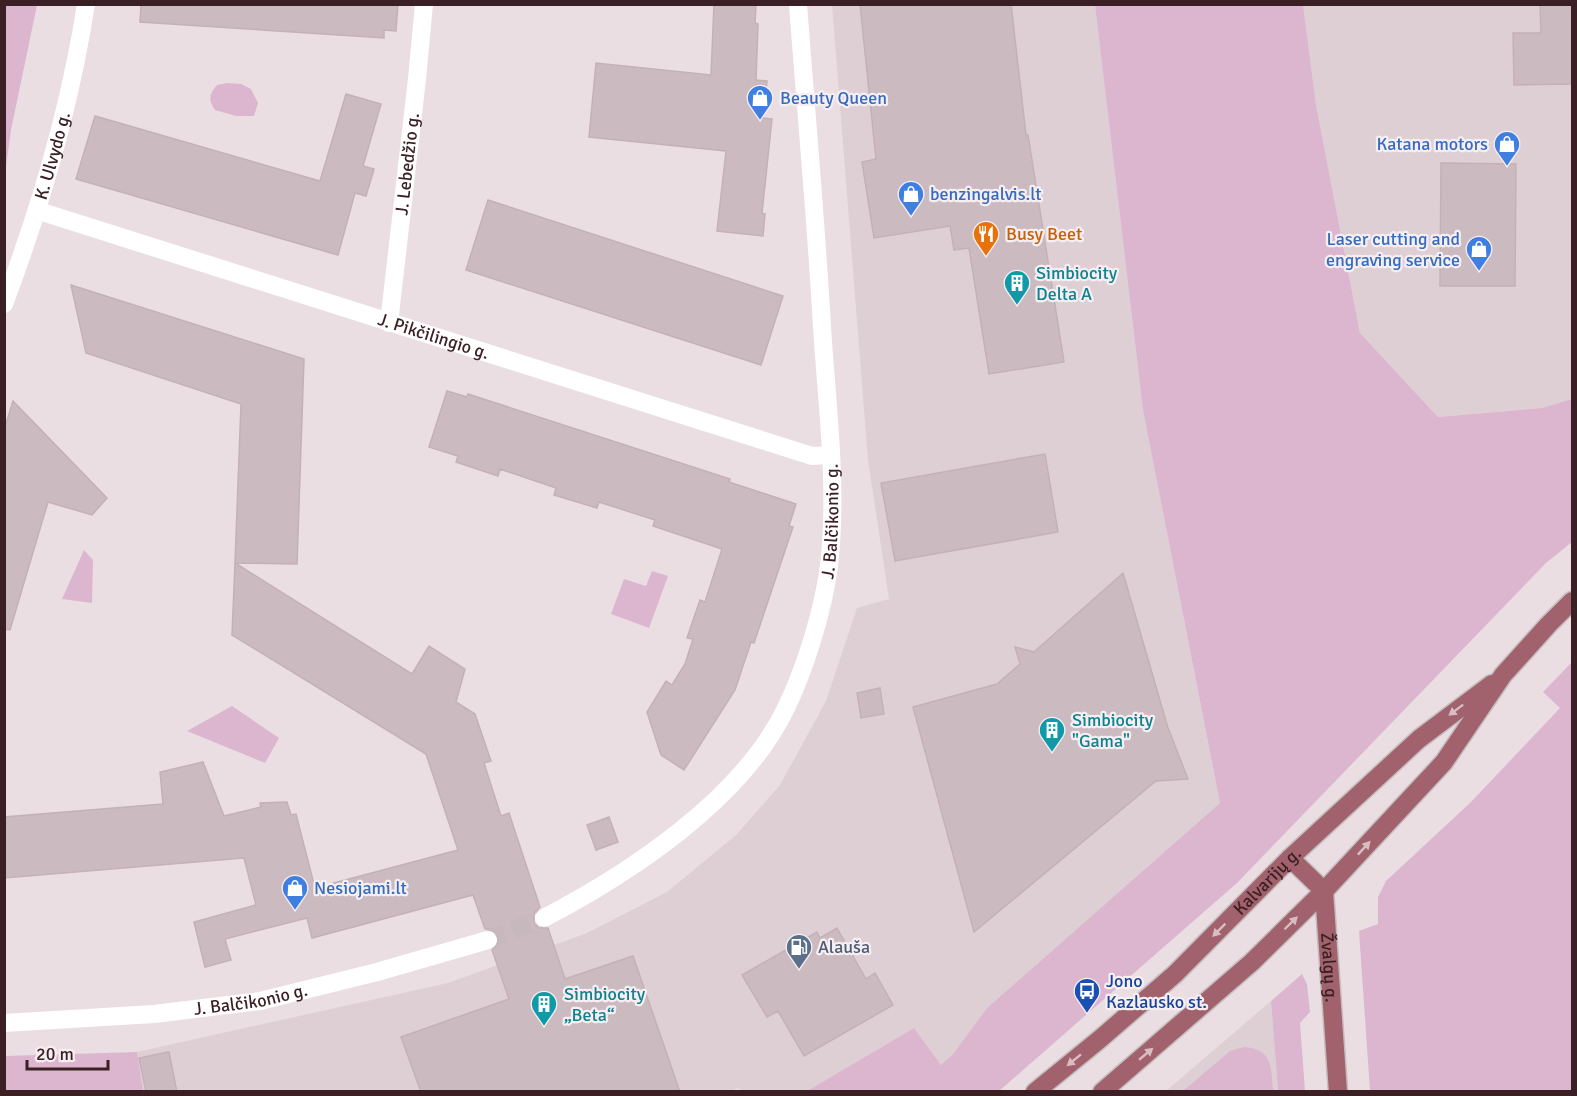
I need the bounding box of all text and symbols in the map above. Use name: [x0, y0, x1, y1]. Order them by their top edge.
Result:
shop icon: Beauty Queen: [745, 83, 775, 121]
place label: Beauty Queen: [780, 87, 887, 109]
street label: K. Ulvydo g.: [30, 110, 75, 202]
street label: J. Lebedžio g.: [390, 112, 424, 216]
shop icon: Katana motors: [1492, 129, 1522, 167]
place label: Katana motors: [1376, 133, 1488, 155]
shop icon: benzingalvis.lt: [896, 179, 926, 217]
place label: benzingalvis.lt: [930, 183, 1042, 205]
restaurant icon: Busy Beet: [971, 219, 1001, 257]
place label: Busy Beet: [1006, 223, 1082, 245]
place label: Laser cutting and engraving service: [1326, 228, 1460, 271]
shop icon: Laser cutting and engraving service: [1464, 234, 1494, 272]
place label: Simbiocity Delta A: [1036, 262, 1118, 305]
building icon: Simbiocity Delta A: [1002, 268, 1032, 306]
street label: J. Pikčilingio g.: [375, 308, 492, 364]
street label: J. Balčikonio g.: [816, 463, 843, 580]
one-way arrow: [1449, 704, 1465, 716]
place label: Simbiocity "Gama": [1072, 709, 1154, 752]
building icon: Simbiocity "Gama": [1037, 715, 1067, 753]
one-way arrow: [1357, 841, 1371, 856]
street label: Kalvarijų g.: [1229, 842, 1306, 920]
shop icon: Nesiojami.lt: [280, 873, 310, 911]
place label: Nesiojami.lt: [314, 877, 407, 899]
one-way arrow: [1284, 917, 1298, 931]
one-way arrow: [1212, 922, 1226, 937]
fuel station icon: Alauša: [784, 932, 814, 970]
street label: Žvalgų g.: [1316, 932, 1343, 1003]
place label: Alauša: [818, 936, 870, 958]
place label: Jono Kazlausko st.: [1106, 970, 1207, 1013]
bus stop icon: Jono Kazlausko st.: [1072, 976, 1102, 1014]
street label: J. Balčikonio g.: [192, 979, 310, 1020]
place label: Simbiocity „Beta“: [564, 983, 646, 1026]
building icon: Simbiocity „Beta“: [529, 989, 559, 1027]
scale bar: [27, 1033, 108, 1071]
text: 20 m: [36, 1043, 74, 1065]
one-way arrow: [1138, 1048, 1153, 1061]
one-way arrow: [1066, 1054, 1082, 1067]

